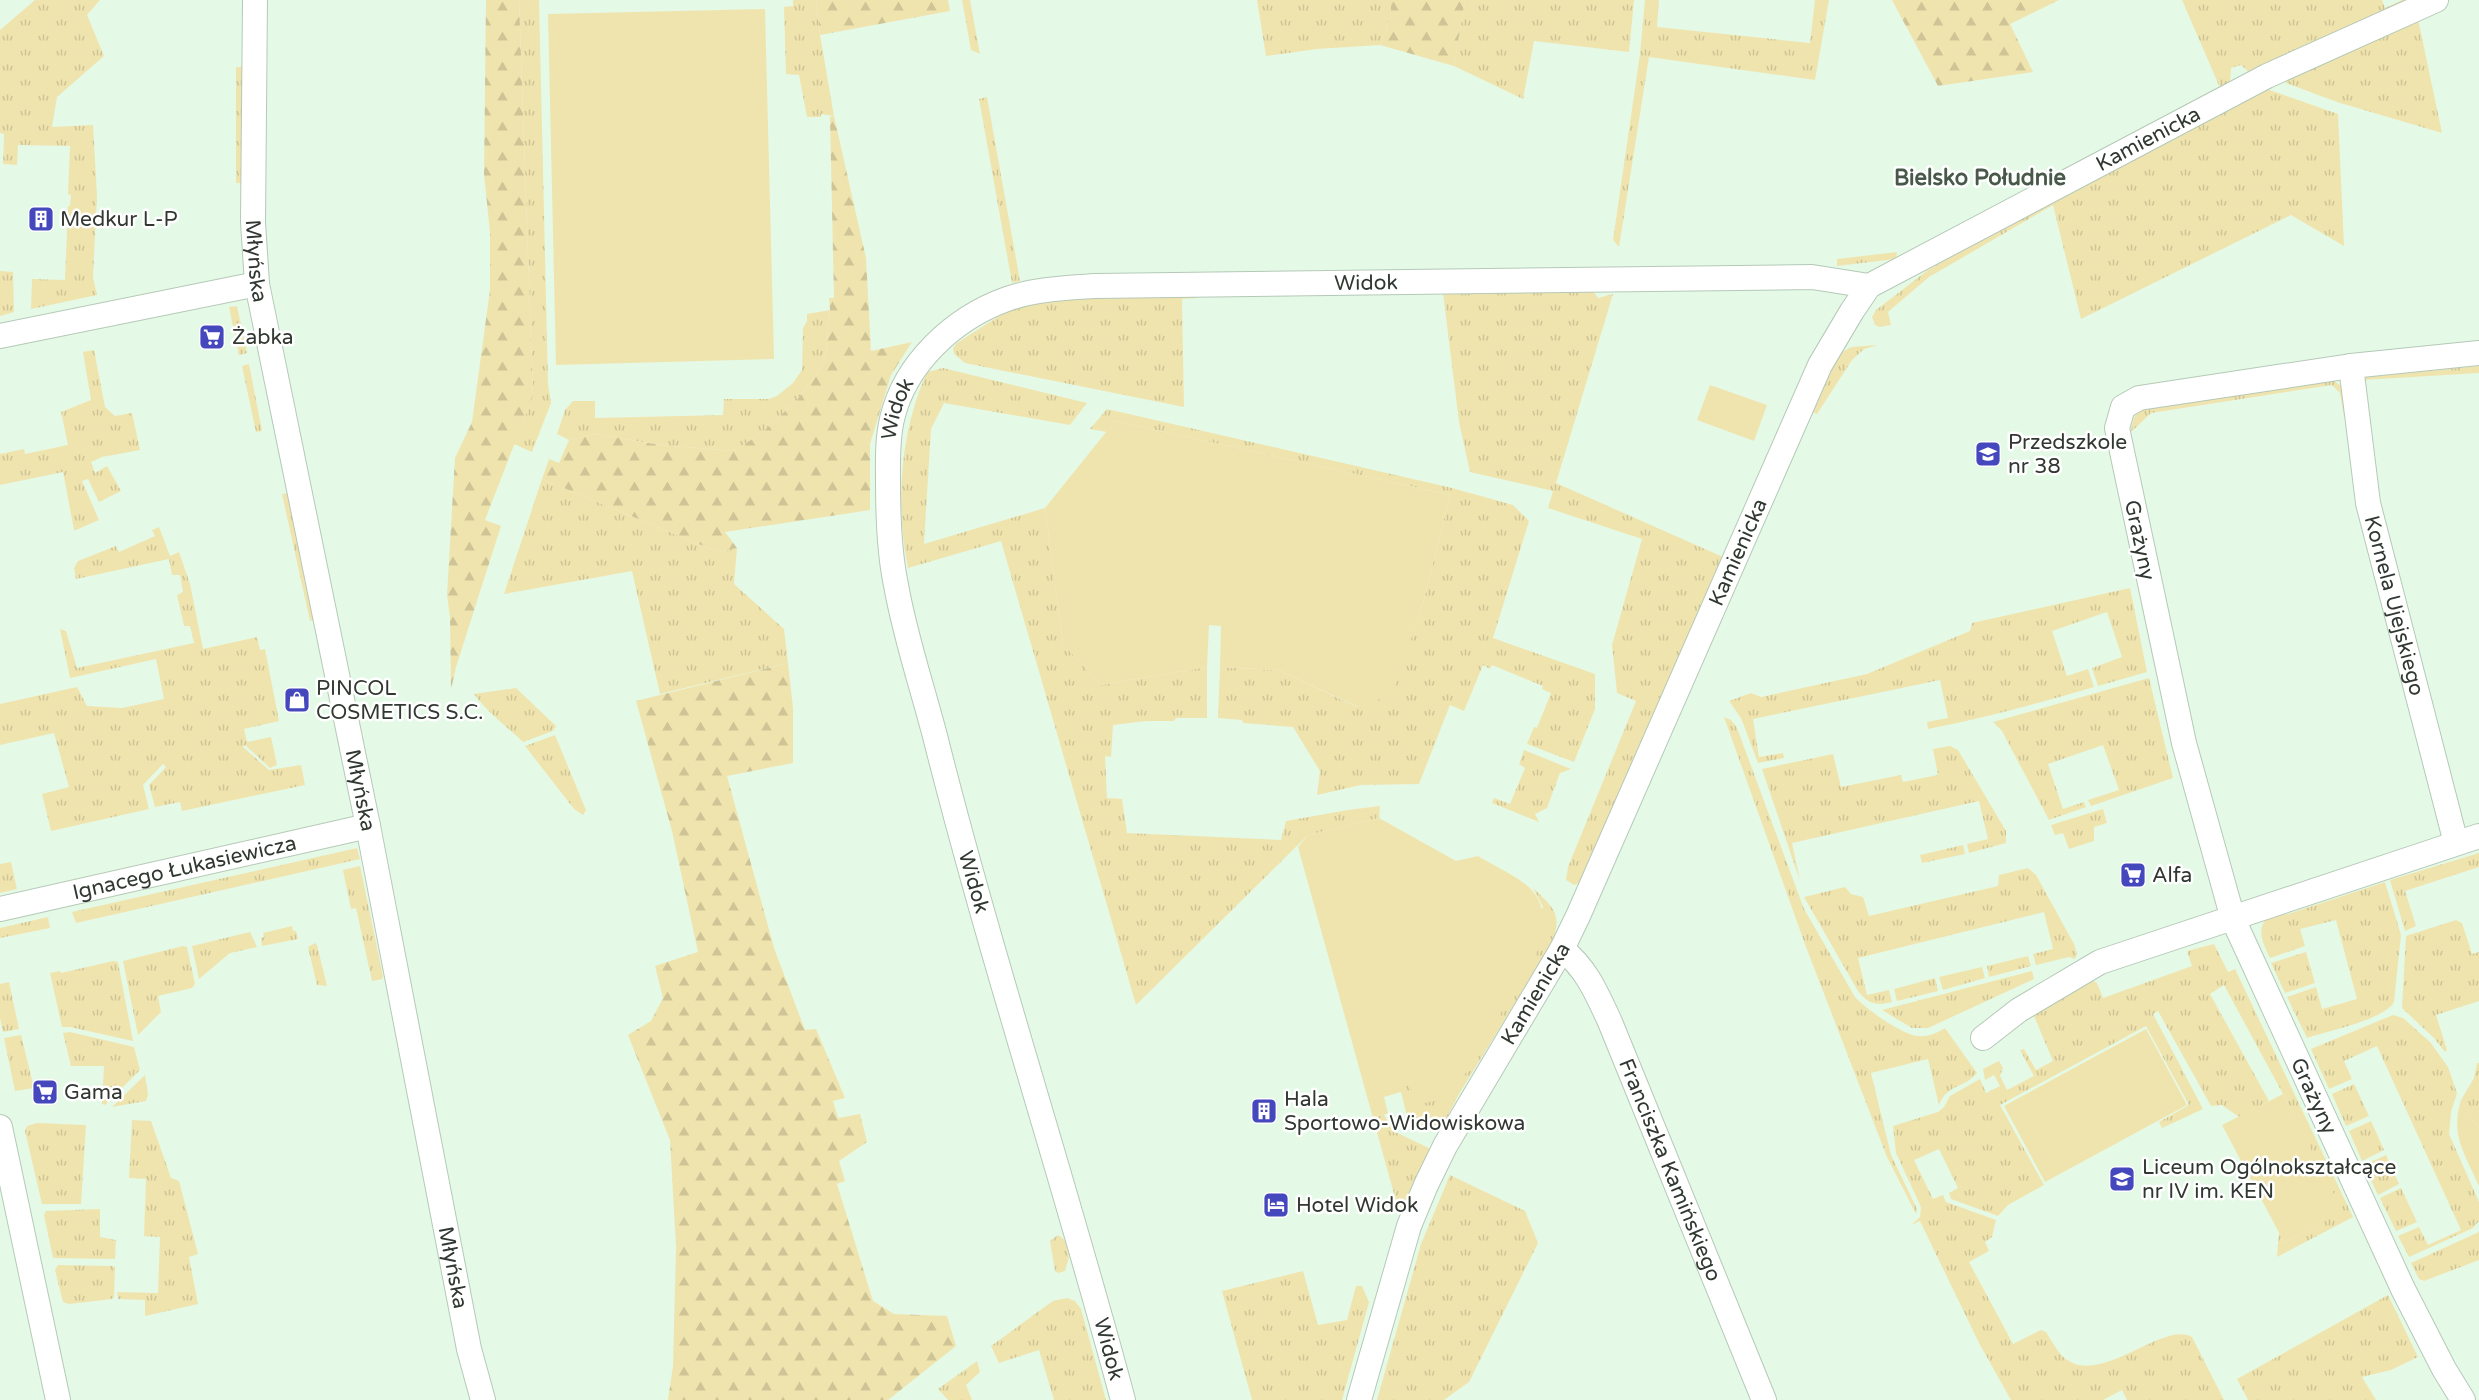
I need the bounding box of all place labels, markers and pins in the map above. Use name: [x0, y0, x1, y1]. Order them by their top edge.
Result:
building icon: Medkur L-P: [26, 204, 56, 234]
place label: Medkur L-P: [60, 207, 178, 232]
supermarket icon: Żabka: [197, 322, 227, 352]
place label: Żabka: [232, 325, 294, 350]
place label: Przedszkole nr 38: [2008, 430, 2127, 479]
school or university icon: Przedszkole nr 38: [1973, 439, 2003, 469]
place label: PINCOL COSMETICS S.C.: [316, 676, 484, 725]
shop icon: PINCOL COSMETICS S.C.: [282, 685, 312, 715]
supermarket icon: Alfa: [2118, 860, 2148, 890]
place label: Alfa: [2152, 863, 2192, 888]
supermarket icon: Gama: [30, 1077, 60, 1107]
place label: Gama: [64, 1080, 123, 1105]
place label: Hala Sportowo-Widowiskowa: [1284, 1087, 1525, 1136]
building icon: Hala Sportowo-Widowiskowa: [1249, 1096, 1279, 1126]
place label: Liceum Ogólnokształcące nr IV im. KEN: [2142, 1155, 2396, 1204]
school or university icon: Liceum Ogólnokształcące nr IV im. KEN: [2107, 1164, 2137, 1194]
hotel icon: Hotel Widok: [1261, 1190, 1291, 1220]
place label: Hotel Widok: [1296, 1193, 1418, 1218]

